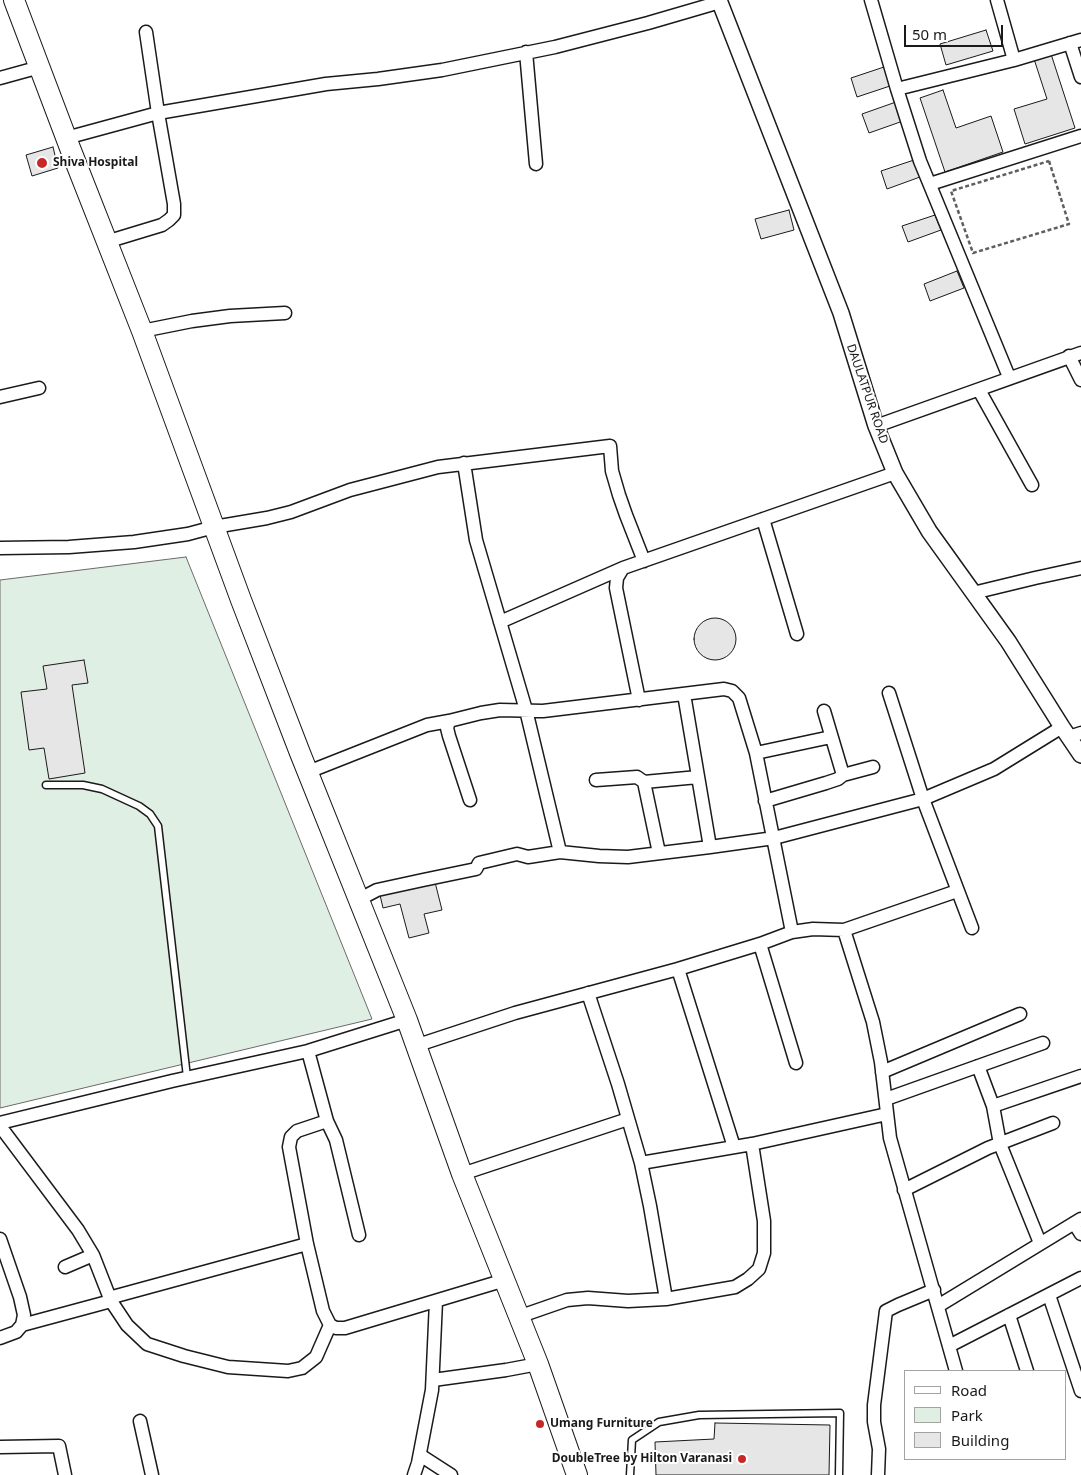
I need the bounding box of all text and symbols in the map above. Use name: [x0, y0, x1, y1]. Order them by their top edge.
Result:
scale bar: [906, 15, 1005, 47]
text: 50 m: [912, 24, 947, 44]
marker: Shiva Hospital: [35, 156, 49, 170]
place label: Shiva Hospital: [53, 156, 138, 170]
street label: DAULATPUR ROAD: [843, 342, 891, 446]
legend: [904, 1370, 1066, 1460]
text: Road: [951, 1380, 987, 1400]
text: Park: [951, 1405, 983, 1425]
place label: Umang Furniture: [550, 1417, 653, 1431]
marker: Umang Furniture: [534, 1418, 546, 1430]
text: Building: [951, 1430, 1009, 1450]
place label: DoubleTree by Hilton Varanasi: [552, 1452, 732, 1466]
marker: DoubleTree by Hilton Varanasi: [736, 1453, 748, 1465]

